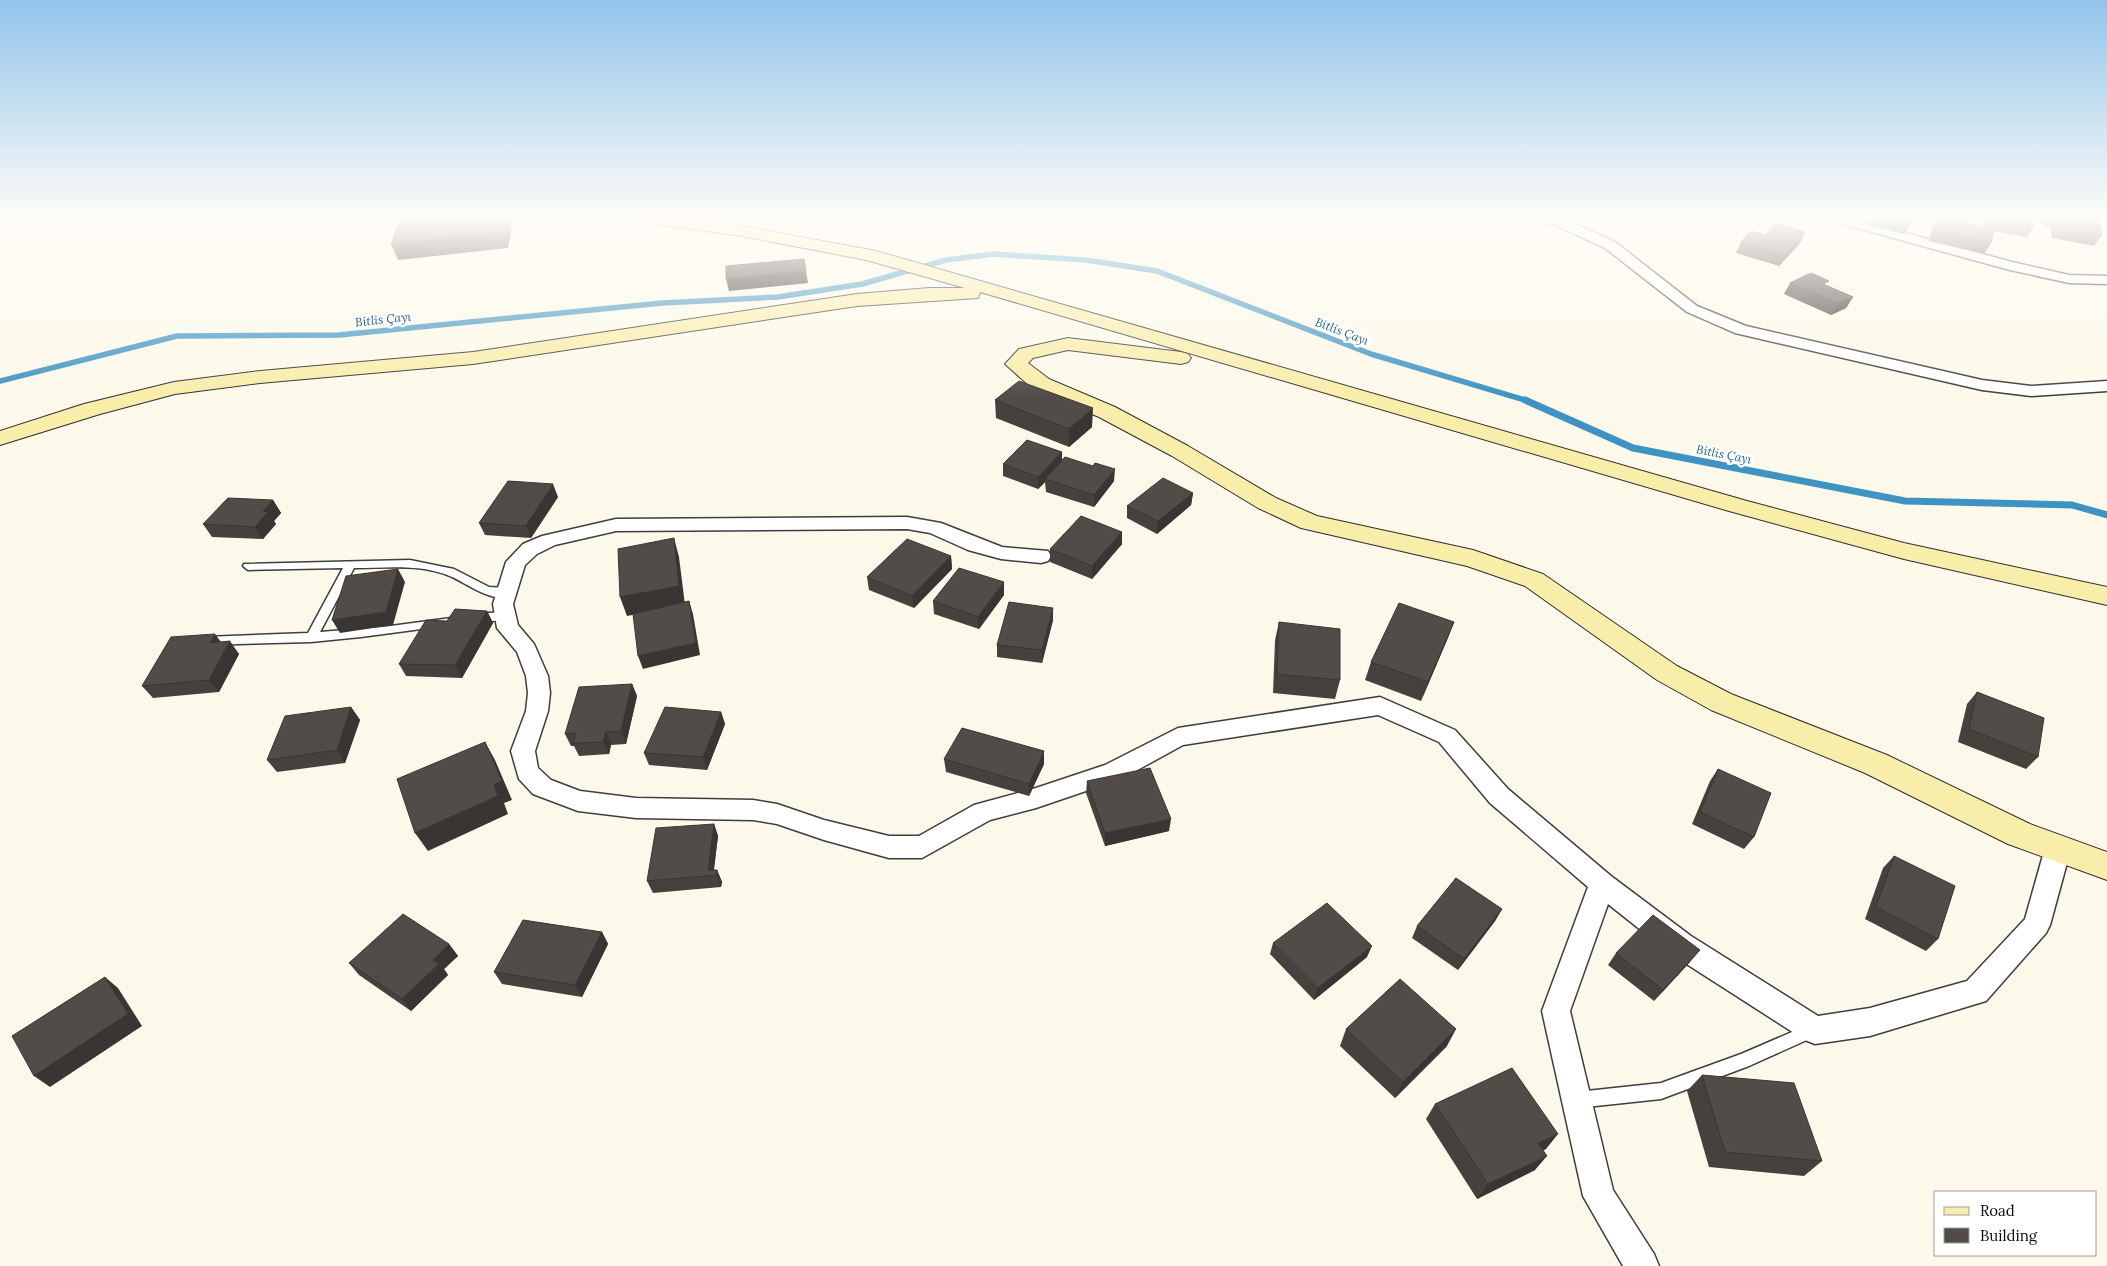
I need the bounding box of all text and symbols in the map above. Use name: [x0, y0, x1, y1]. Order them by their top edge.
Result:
water label: Bitlis Çayı: [354, 309, 412, 329]
water label: Bitlis Çayı: [1313, 314, 1371, 348]
water label: Bitlis Çayı: [1695, 441, 1753, 467]
legend: [1934, 1191, 2097, 1256]
text: Road: [1980, 1201, 2015, 1220]
text: Building: [1980, 1226, 2038, 1245]

